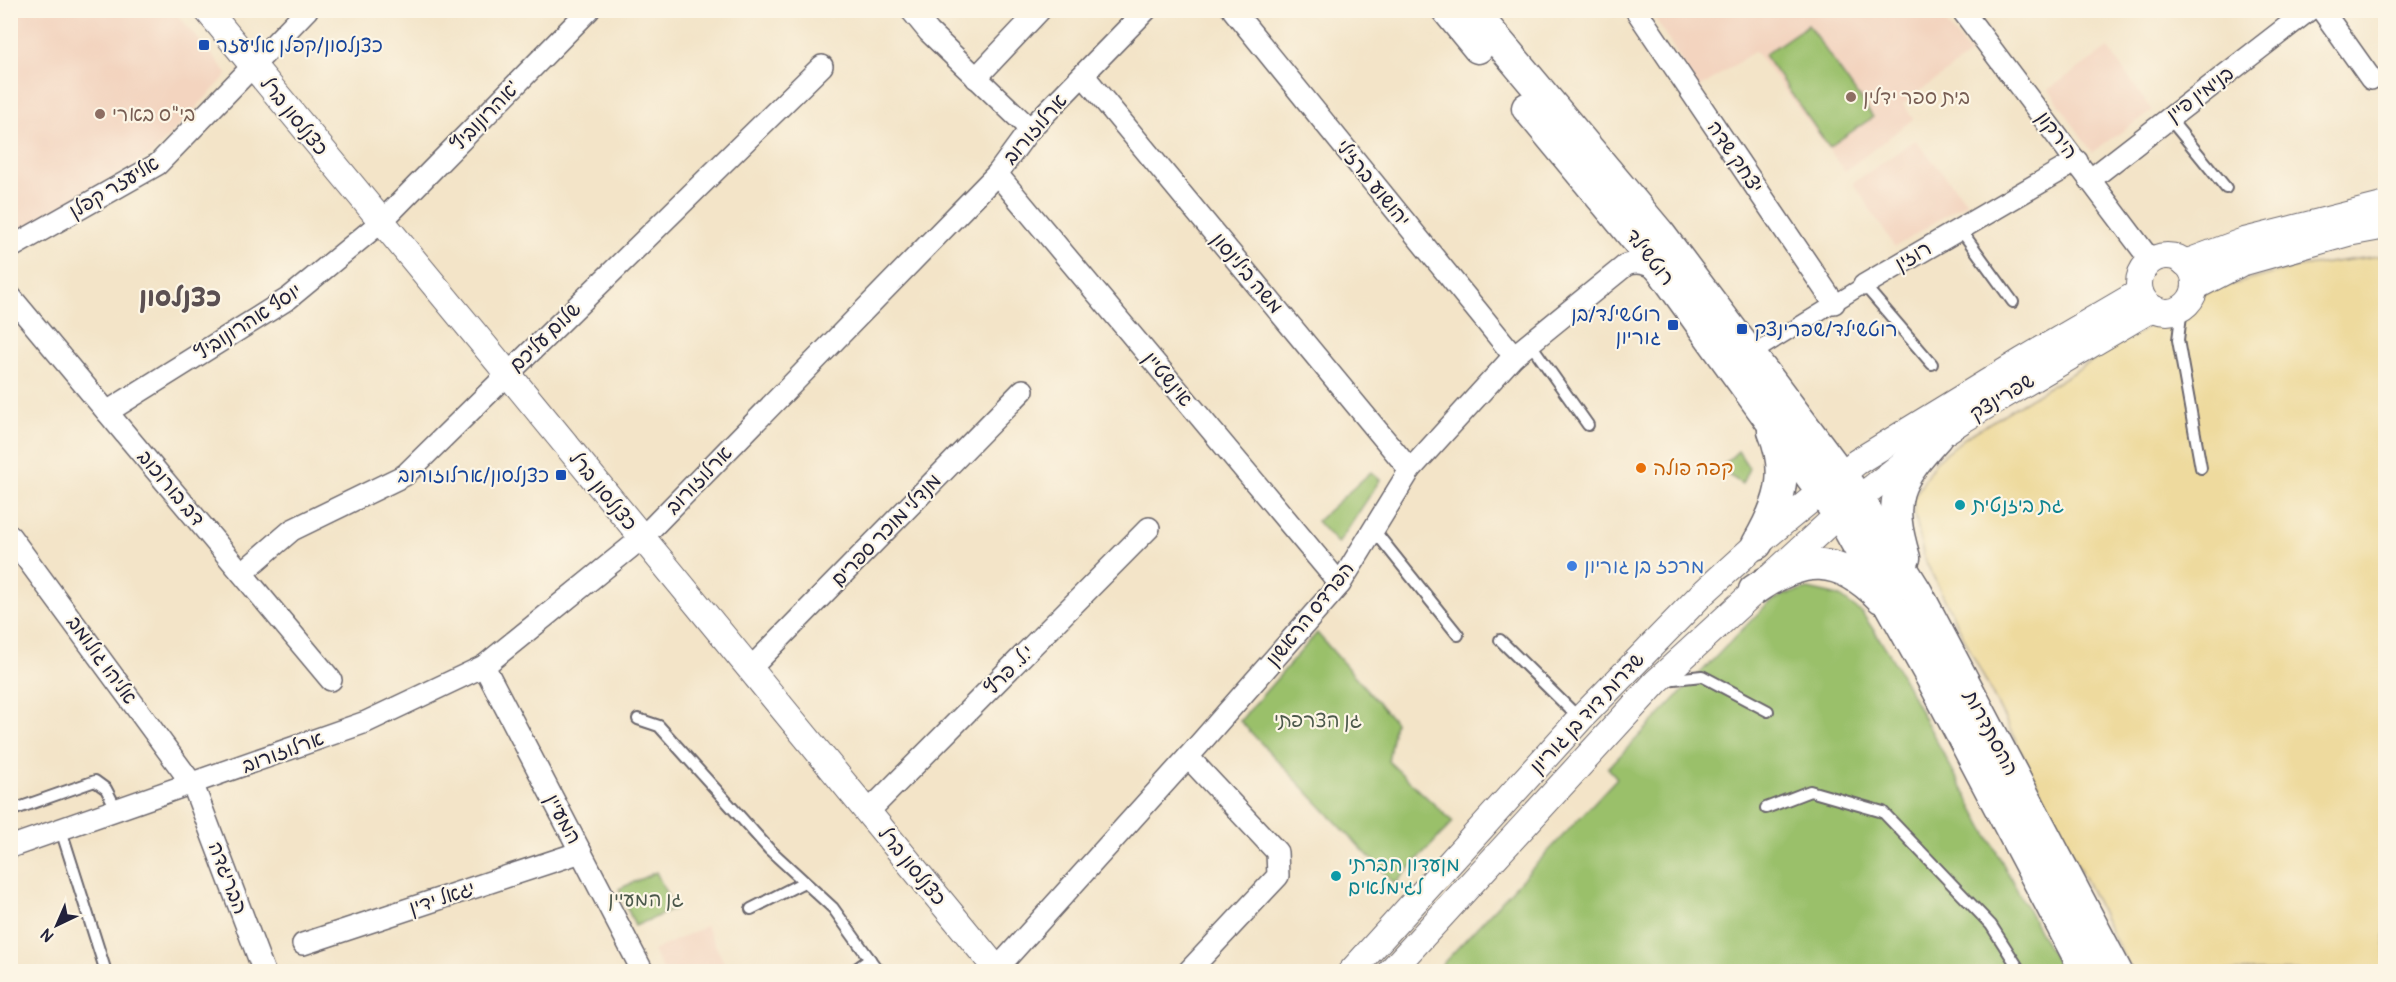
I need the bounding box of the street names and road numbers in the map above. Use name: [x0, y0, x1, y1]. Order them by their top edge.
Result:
street label: בנימין פיין: [2161, 61, 2239, 127]
street label: כצנלסון ברל: [255, 71, 333, 161]
street label: אהרונוביץ': [445, 76, 525, 156]
street label: ארלוזורוב: [998, 89, 1072, 169]
street label: הירקון: [2031, 106, 2083, 164]
street label: יצחק שדה: [1702, 116, 1768, 198]
street label: יהושוע ברזילי: [1330, 134, 1416, 232]
street label: אליעזר קפלן: [64, 150, 164, 224]
street label: רוטשילד: [1620, 224, 1680, 290]
street label: משה בילינסון: [1206, 227, 1288, 319]
street label: רוזין: [1890, 236, 1936, 276]
street label: יוסף אהרונוביץ: [190, 278, 306, 366]
street label: שלום עליכם: [504, 297, 586, 377]
street label: אינשטיין: [1138, 346, 1198, 412]
street label: שפרינצק: [1965, 368, 2039, 426]
street label: ארלוזורוב: [660, 441, 738, 519]
street label: דב בורוכוב: [132, 445, 210, 531]
street label: כצנלסון ברל: [564, 446, 642, 536]
street label: מנדלי מוכר ספרים: [826, 468, 946, 592]
street label: הפרדס הראשון: [1260, 557, 1360, 671]
street label: אליהו גולומב: [61, 611, 143, 709]
street label: י.ל. פרץ: [979, 640, 1039, 700]
street label: שדרות דוד בן גוריון: [1524, 647, 1650, 779]
street label: ההסתדרות: [1958, 685, 2024, 780]
street label: ארלוזורוב: [239, 726, 327, 778]
street label: המעיין: [539, 790, 587, 848]
street label: כצנלסון ברל: [873, 821, 951, 911]
street label: הבריגדה: [203, 838, 253, 918]
street label: יגאל ידין: [406, 876, 478, 920]

